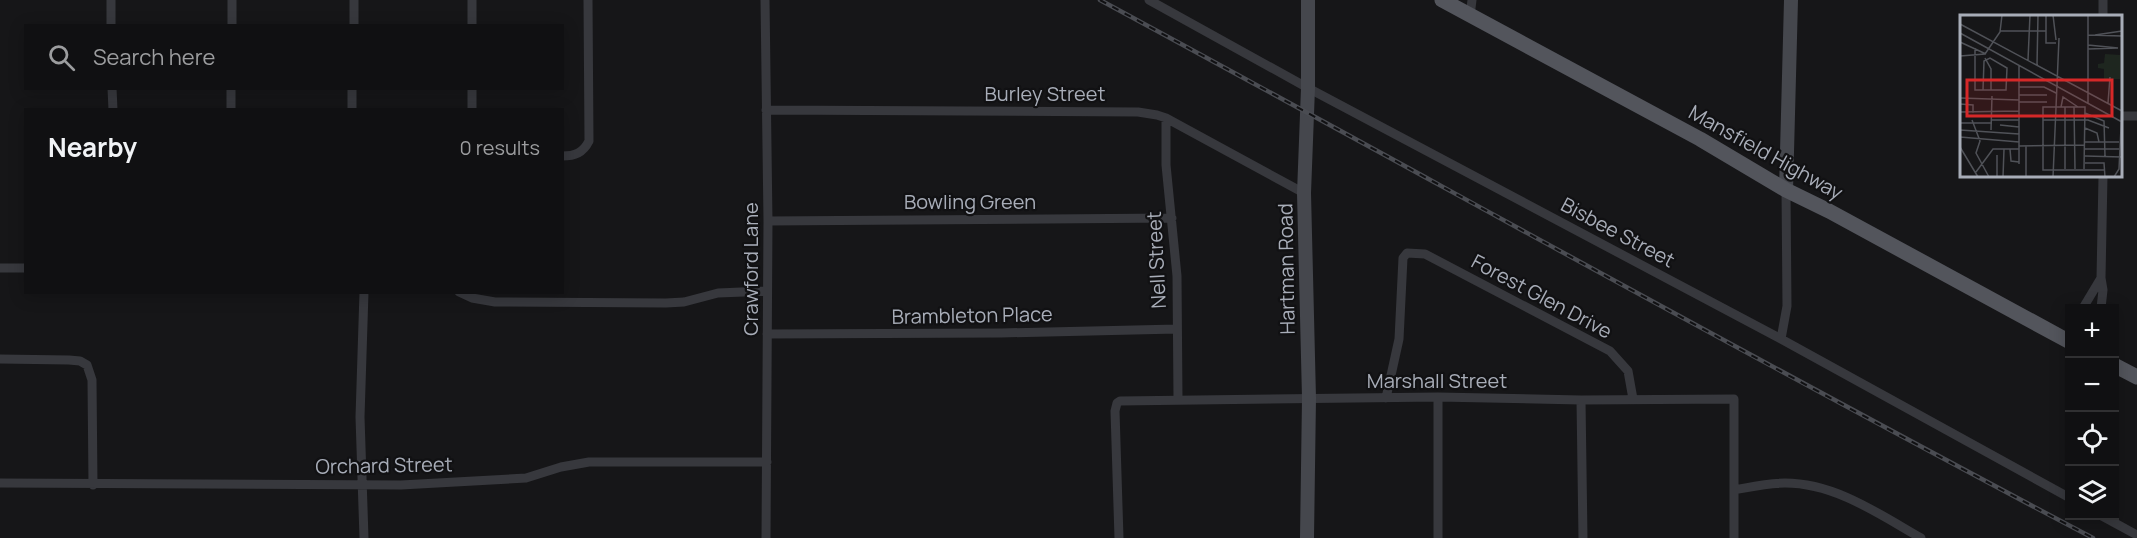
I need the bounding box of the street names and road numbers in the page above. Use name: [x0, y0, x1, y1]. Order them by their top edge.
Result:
street label: Burley Street: [985, 80, 1105, 107]
street label: Mansfield Highway: [1684, 98, 1848, 206]
street label: Bowling Green: [904, 188, 1036, 215]
street label: Bisbee Street: [1556, 191, 1680, 273]
street label: Crawford Lane: [737, 202, 764, 336]
street label: Hartman Road: [1271, 203, 1301, 335]
street label: Nell Street: [1140, 211, 1172, 309]
street label: Forest Glen Drive: [1467, 248, 1617, 344]
street label: Brambleton Place: [891, 300, 1053, 330]
street label: Marshall Street: [1367, 367, 1507, 394]
street label: Orchard Street: [315, 450, 453, 480]

